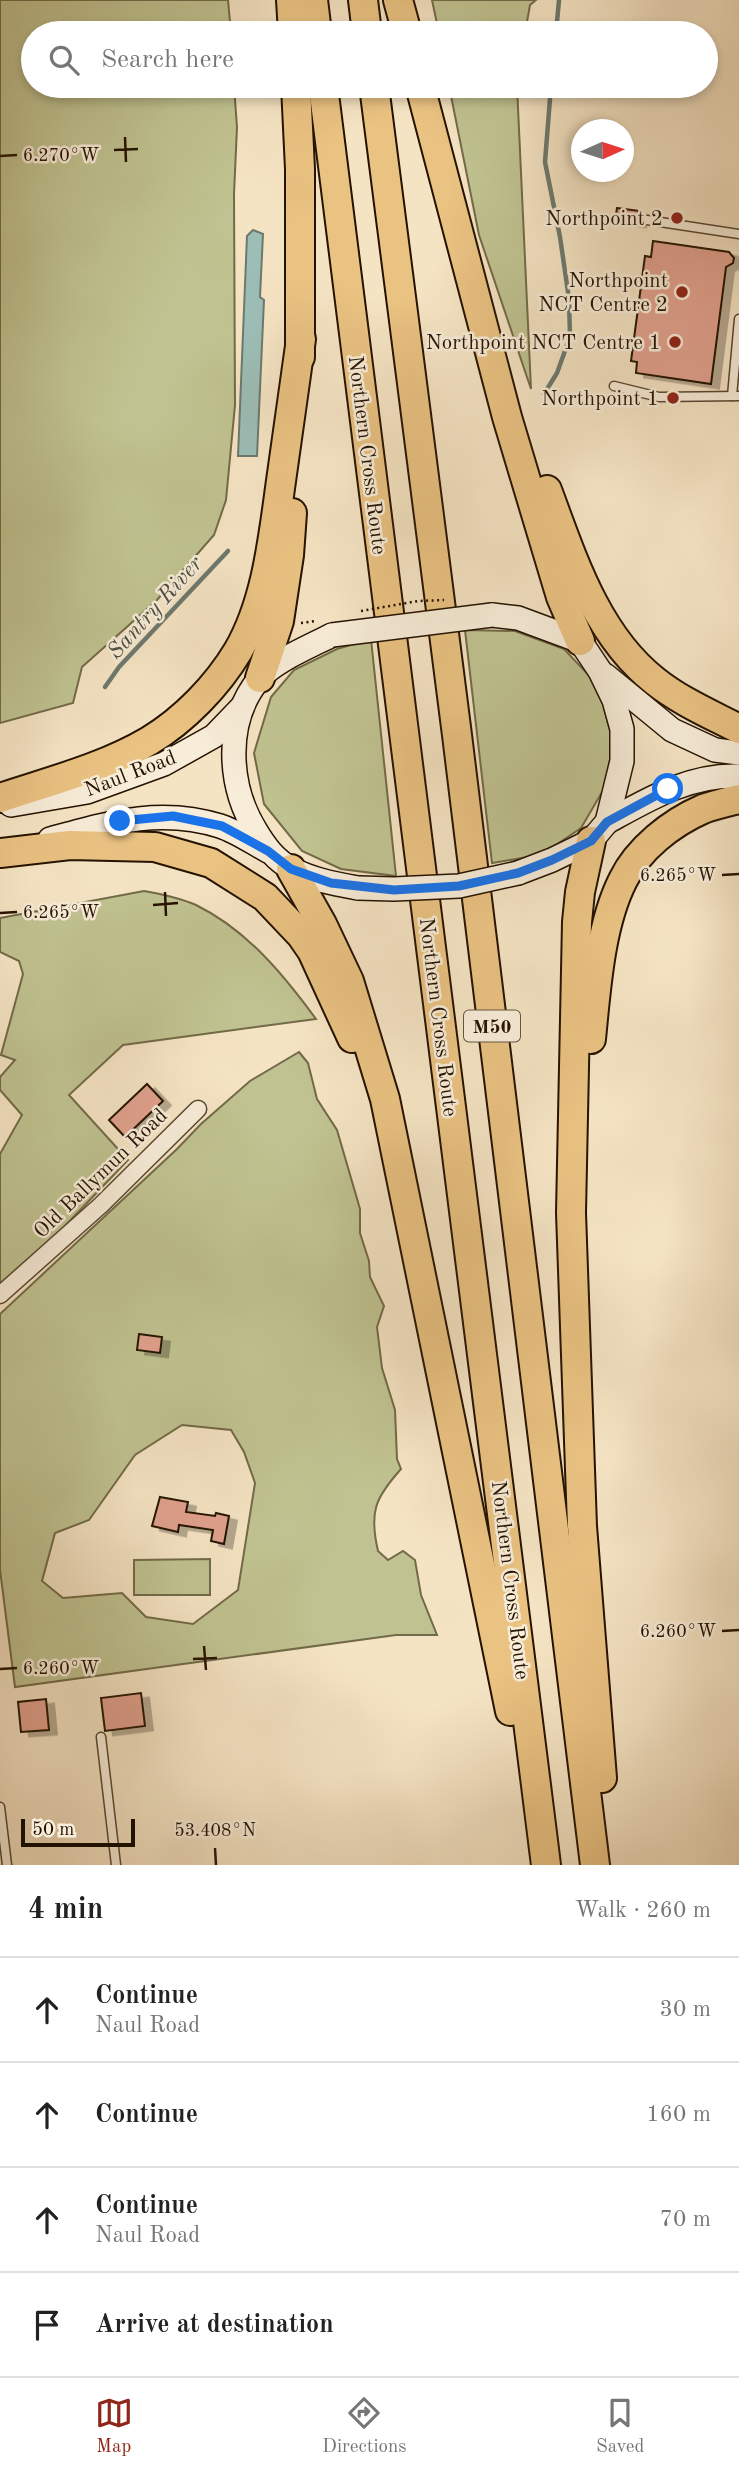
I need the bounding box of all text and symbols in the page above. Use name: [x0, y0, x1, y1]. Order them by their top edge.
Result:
search box: [21, 21, 718, 98]
icon: search: [45, 41, 83, 79]
text: Search here: [101, 47, 234, 73]
north arrow: [571, 119, 634, 182]
text: 6.270°W: [23, 147, 99, 165]
place label: Northpoint 2: [545, 209, 663, 230]
marker: Northpoint 2: [669, 210, 685, 226]
place label: Northpoint NCT Centre 2: [538, 271, 668, 316]
marker: Northpoint NCT Centre 2: [674, 284, 690, 300]
place label: Northpoint NCT Centre 1: [426, 333, 661, 354]
marker: Northpoint NCT Centre 1: [667, 334, 683, 350]
street label: Northern Cross Route: [344, 354, 389, 556]
place label: Northpoint 1: [541, 389, 659, 410]
marker: Northpoint 1: [665, 390, 681, 406]
water label: Santry River: [103, 551, 209, 665]
street label: Naul Road: [82, 747, 179, 801]
route start: [652, 773, 683, 804]
route end: [104, 805, 135, 836]
text: 6.265°W: [640, 867, 716, 885]
text: 6.265°W: [23, 904, 99, 922]
street label: Northern Cross Route: [415, 916, 460, 1118]
road number: M50: [464, 1010, 520, 1042]
street label: Old Ballymun Road: [30, 1105, 172, 1243]
street label: Northern Cross Route: [487, 1479, 532, 1681]
text: 6.260°W: [640, 1623, 716, 1641]
text: 6.260°W: [23, 1660, 99, 1678]
scale bar: [21, 1816, 135, 1848]
text: 50 m: [32, 1821, 74, 1840]
text: 53.408°N: [174, 1822, 256, 1840]
text: 4 min: [28, 1895, 103, 1925]
text: Walk · 260 m: [575, 1899, 711, 1922]
text: Continue: [95, 1983, 198, 2009]
icon: ahead: [28, 1991, 66, 2029]
text: 30 m: [660, 1998, 711, 2021]
text: Naul Road: [95, 2014, 200, 2037]
icon: ahead: [28, 2096, 66, 2134]
text: Continue: [95, 2102, 198, 2128]
text: 160 m: [646, 2103, 711, 2126]
text: Continue: [95, 2193, 198, 2219]
icon: ahead: [28, 2201, 66, 2239]
text: 70 m: [660, 2208, 711, 2231]
text: Naul Road: [95, 2224, 200, 2247]
icon: arrive: [28, 2306, 66, 2344]
text: Arrive at destination: [95, 2312, 334, 2338]
tab: Map: [95, 2394, 133, 2459]
tab: Directions: [322, 2394, 407, 2459]
tab: Saved: [596, 2394, 644, 2459]

